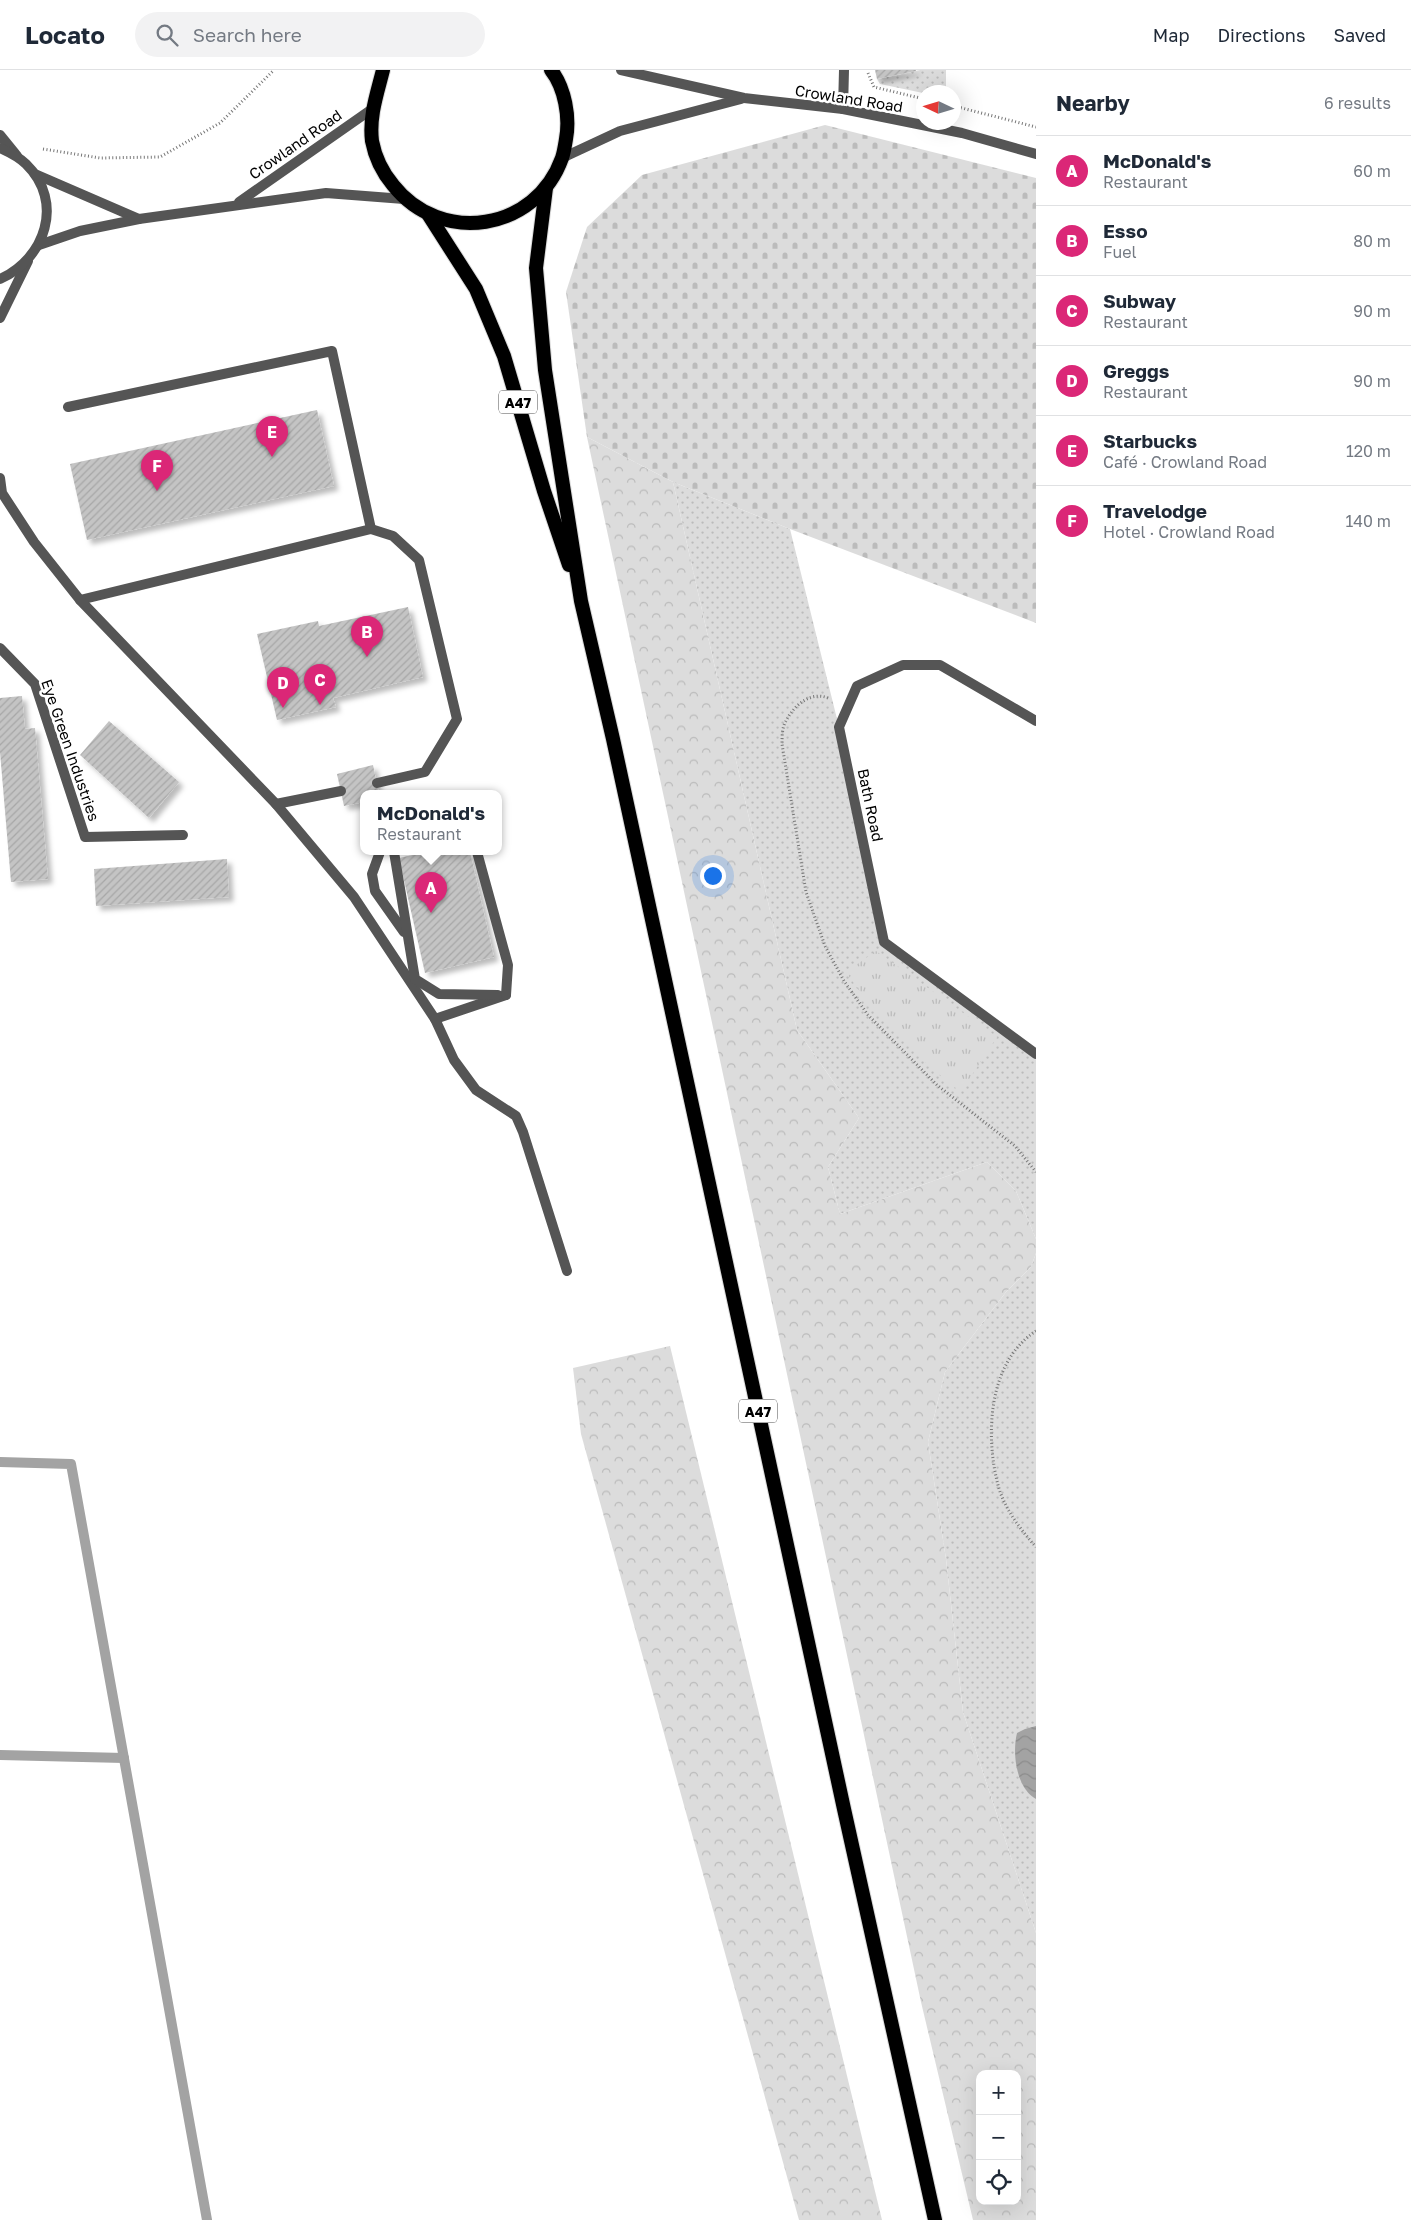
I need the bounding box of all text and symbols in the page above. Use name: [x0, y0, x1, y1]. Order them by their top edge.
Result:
search box: [135, 12, 485, 57]
text: Locato: [25, 20, 105, 49]
icon: search: [153, 21, 181, 49]
text: Search here: [193, 23, 302, 46]
text: Map: [1153, 24, 1189, 46]
text: Directions: [1217, 24, 1305, 46]
text: Saved: [1333, 24, 1386, 46]
street label: Crowland Road: [794, 81, 904, 115]
north arrow: [916, 85, 961, 130]
text: Nearby: [1056, 90, 1130, 116]
text: 6 results: [1324, 93, 1391, 113]
street label: Crowland Road: [245, 105, 345, 183]
text: McDonald's: [1103, 149, 1212, 172]
text: A: [1066, 161, 1078, 181]
text: 60 m: [1353, 161, 1391, 181]
text: Restaurant: [1103, 172, 1188, 192]
text: Esso: [1103, 219, 1148, 242]
text: B: [1066, 231, 1078, 251]
text: 80 m: [1353, 231, 1391, 251]
text: Fuel: [1103, 242, 1137, 262]
text: Subway: [1103, 289, 1176, 312]
text: C: [1066, 301, 1078, 321]
text: 90 m: [1353, 301, 1391, 321]
text: Restaurant: [1103, 312, 1188, 332]
text: Greggs: [1103, 359, 1169, 382]
text: D: [1066, 371, 1078, 391]
text: 90 m: [1353, 371, 1391, 391]
text: Restaurant: [1103, 382, 1188, 402]
road number: A47: [499, 391, 537, 414]
pin: E: [256, 416, 288, 457]
text: Starbucks: [1103, 429, 1197, 452]
text: E: [1067, 441, 1077, 461]
text: 120 m: [1346, 441, 1391, 461]
pin: F: [141, 450, 173, 491]
text: Café · Crowland Road: [1103, 452, 1267, 472]
text: Travelodge: [1103, 499, 1207, 522]
text: F: [1067, 511, 1077, 531]
text: 140 m: [1345, 511, 1391, 531]
text: Hotel · Crowland Road: [1103, 522, 1275, 542]
pin: B: [351, 616, 383, 657]
pin: C: [304, 664, 336, 705]
pin: D: [267, 667, 299, 708]
street label: Eye Green Industries: [38, 677, 104, 823]
street label: Bath Road: [854, 767, 888, 843]
popup: [360, 790, 502, 855]
text: McDonald's: [377, 801, 485, 824]
text: Restaurant: [377, 824, 462, 844]
your location: [700, 863, 726, 889]
pin: A: [415, 872, 447, 913]
road number: A47: [739, 1400, 777, 1422]
map controls: [976, 2070, 1021, 2205]
button: +: [976, 2070, 1021, 2115]
button: −: [976, 2115, 1021, 2160]
button: locate: [976, 2160, 1021, 2205]

